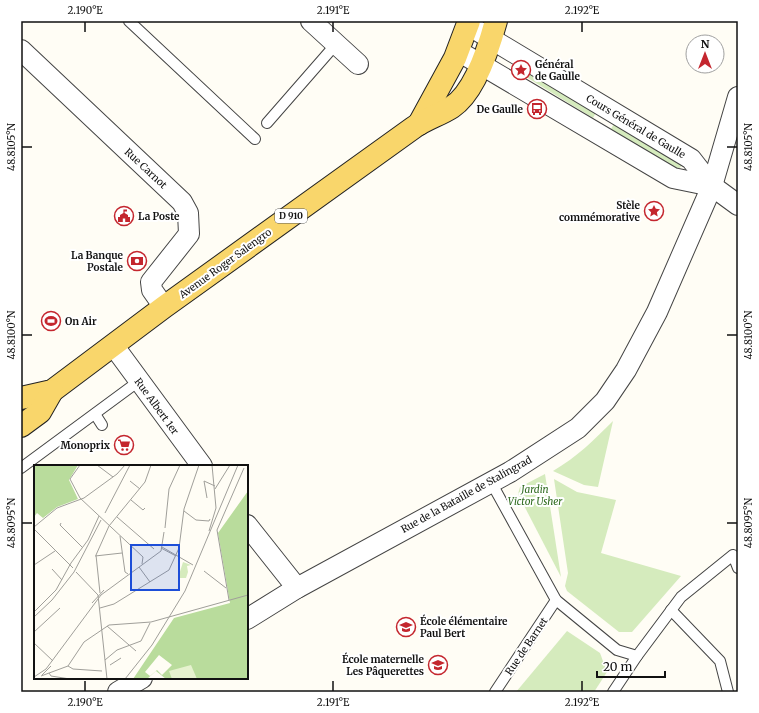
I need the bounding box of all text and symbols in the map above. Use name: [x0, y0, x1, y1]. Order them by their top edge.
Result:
text: 2.190°E: [67, 4, 103, 17]
text: 2.191°E: [317, 4, 350, 17]
text: 2.192°E: [565, 4, 600, 17]
north arrow: [685, 34, 725, 74]
text: N: [701, 37, 710, 51]
place label: Général de Gaulle: [535, 58, 581, 83]
place icon: Général de Gaulle: [510, 59, 532, 81]
street label: Cours Général de Gaulle: [584, 92, 688, 161]
bus stop icon: De Gaulle: [526, 98, 548, 120]
place label: De Gaulle: [476, 103, 524, 116]
text: 48.8105°N: [5, 123, 18, 171]
text: 48.8105°N: [742, 123, 755, 171]
street label: Rue Carnot: [122, 145, 170, 191]
place label: Stèle commémorative: [559, 199, 641, 224]
place icon: Stèle commémorative: [643, 200, 665, 222]
public building icon: La Poste: [113, 205, 135, 227]
road number: D 910: [275, 209, 307, 223]
place label: La Poste: [138, 210, 180, 223]
street label: Avenue Roger Salengro: [176, 225, 274, 302]
place label: La Banque Postale: [71, 249, 124, 274]
bank icon: La Banque Postale: [126, 250, 148, 272]
text: 48.8100°N: [5, 310, 18, 360]
sports icon: On Air: [40, 310, 62, 332]
text: 48.8100°N: [742, 310, 755, 360]
place label: On Air: [65, 315, 97, 328]
street label: Rue Albert 1er: [132, 375, 182, 438]
supermarket icon: Monoprix: [113, 434, 135, 456]
place label: Monoprix: [61, 439, 111, 452]
street label: Rue de la Bataille de Stalingrad: [399, 453, 534, 536]
inset map: [34, 465, 248, 679]
park label: Jardin Victor Usher: [508, 483, 563, 508]
text: 48.8095°N: [5, 498, 18, 548]
text: 48.8095°N: [742, 498, 755, 548]
place label: École élémentaire Paul Bert: [420, 614, 508, 640]
street label: Rue de Barnet: [502, 615, 551, 678]
school or university icon: École élémentaire Paul Bert: [395, 616, 417, 638]
place label: École maternelle Les Pâquerettes: [342, 652, 425, 678]
scale bar: [597, 653, 665, 679]
school or university icon: École maternelle Les Pâquerettes: [427, 654, 449, 676]
text: 20 m: [603, 659, 632, 674]
text: 2.190°E: [67, 696, 103, 709]
text: 2.191°E: [317, 696, 350, 709]
text: 2.192°E: [565, 696, 600, 709]

